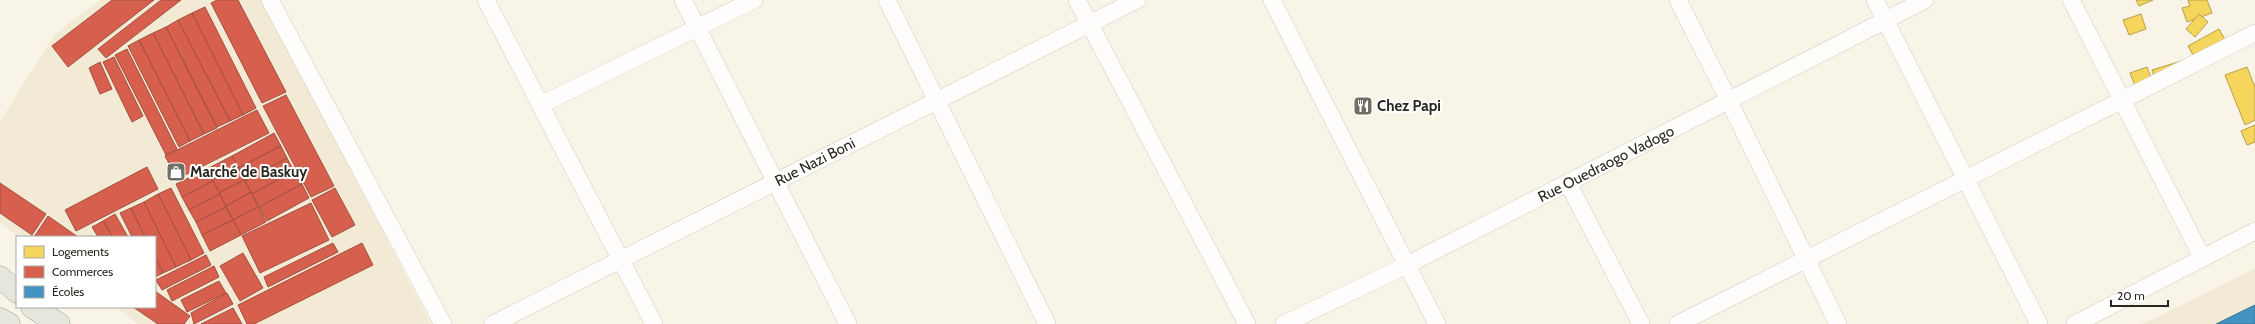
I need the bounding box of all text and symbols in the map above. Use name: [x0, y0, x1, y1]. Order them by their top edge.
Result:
restaurant icon: Chez Papi: [1352, 95, 1374, 117]
place label: Chez Papi: [1377, 97, 1441, 115]
street label: Rue Ouedraogo Vadogo: [1535, 122, 1677, 206]
street label: Rue Nazi Boni: [772, 134, 858, 190]
shop icon: Marché de Baskuy: [165, 161, 187, 183]
place label: Marché de Baskuy: [190, 163, 308, 181]
legend: [16, 236, 156, 308]
text: Logements: [52, 244, 109, 259]
text: Commerces: [52, 264, 113, 279]
scale bar: [2111, 282, 2168, 308]
text: Écoles: [52, 284, 84, 299]
text: 20 m: [2117, 288, 2145, 303]

